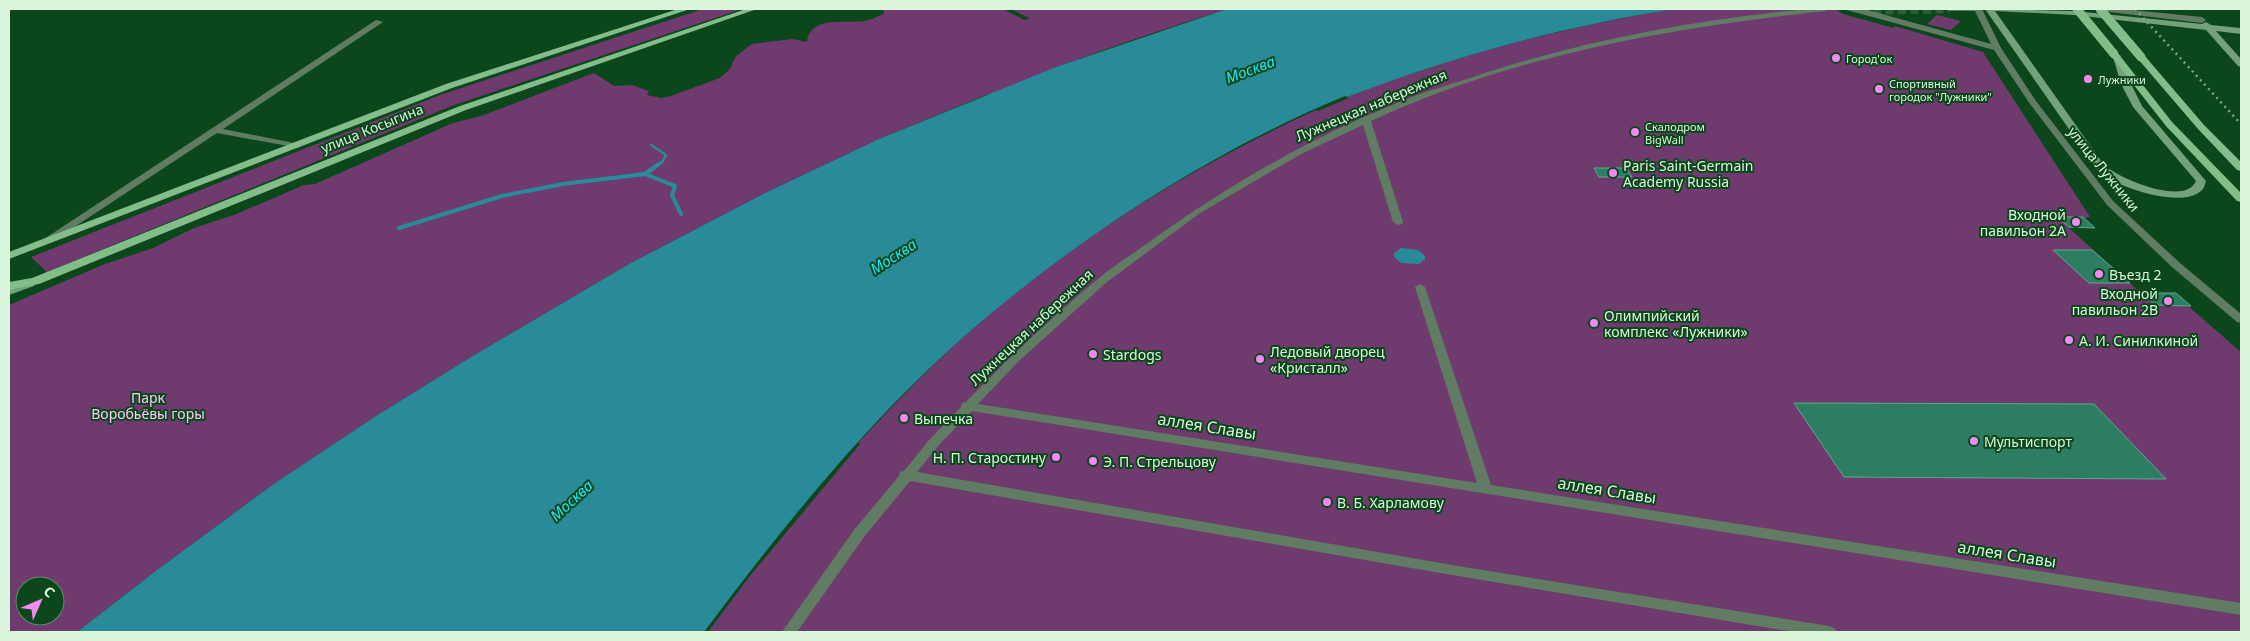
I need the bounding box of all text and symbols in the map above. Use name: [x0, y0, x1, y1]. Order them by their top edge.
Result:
water label: Москва: [1222, 50, 1278, 88]
place label: Город'ок: [1846, 51, 1892, 66]
marker: Город'ок: [1830, 52, 1842, 64]
street label: Лужнецкая набережная: [1292, 64, 1450, 146]
place label: Лужники: [2098, 72, 2146, 87]
marker: Лужники: [2082, 73, 2094, 85]
place label: Спортивный городок "Лужники": [1889, 76, 1992, 104]
marker: Спортивный городок "Лужники": [1873, 83, 1885, 95]
street label: улица Косыгина: [318, 99, 426, 157]
place label: Скалодром BigWall: [1645, 119, 1705, 147]
street label: улица Лужники: [2064, 123, 2144, 215]
marker: Скалодром BigWall: [1629, 126, 1641, 138]
place label: Paris Saint-Germain Academy Russia: [1623, 156, 1754, 191]
marker: Paris Saint-Germain Academy Russia: [1607, 167, 1619, 179]
place label: Входной павильон 2A: [1980, 205, 2066, 240]
marker: Входной павильон 2A: [2070, 216, 2082, 228]
water label: Москва: [866, 233, 920, 278]
street label: Лужнецкая набережная: [965, 265, 1097, 389]
place label: Въезд 2: [2109, 265, 2162, 284]
marker: Въезд 2: [2093, 268, 2105, 280]
place label: Входной павильон 2B: [2072, 284, 2158, 319]
marker: Входной павильон 2B: [2162, 295, 2174, 307]
place label: Олимпийский комплекс «Лужники»: [1604, 306, 1748, 341]
marker: Олимпийский комплекс «Лужники»: [1588, 317, 1600, 329]
place label: А. И. Синилкиной: [2079, 331, 2198, 350]
marker: А. И. Синилкиной: [2063, 334, 2075, 346]
place label: Ледовый дворец «Кристалл»: [1270, 342, 1385, 377]
place label: Stardogs: [1103, 345, 1162, 364]
marker: Stardogs: [1087, 348, 1099, 360]
marker: Ледовый дворец «Кристалл»: [1254, 353, 1266, 365]
park label: Парк Воробьёвы горы: [91, 388, 205, 423]
street label: аллея Славы: [1156, 407, 1258, 445]
place label: Выпечка: [914, 409, 973, 428]
marker: Выпечка: [898, 412, 910, 424]
place label: Мультиспорт: [1984, 432, 2072, 451]
marker: Мультиспорт: [1968, 435, 1980, 447]
place label: Н. П. Старостину: [933, 448, 1047, 467]
marker: Н. П. Старостину: [1050, 451, 1062, 463]
place label: Э. П. Стрельцову: [1103, 452, 1217, 471]
marker: Э. П. Стрельцову: [1087, 455, 1099, 467]
street label: аллея Славы: [1556, 471, 1658, 509]
water label: Москва: [545, 475, 597, 525]
place label: В. Б. Харламову: [1337, 493, 1445, 512]
marker: В. Б. Харламову: [1321, 496, 1333, 508]
street label: аллея Славы: [1956, 535, 2058, 573]
north arrow: [15, 576, 65, 626]
text: С: [40, 582, 59, 601]

